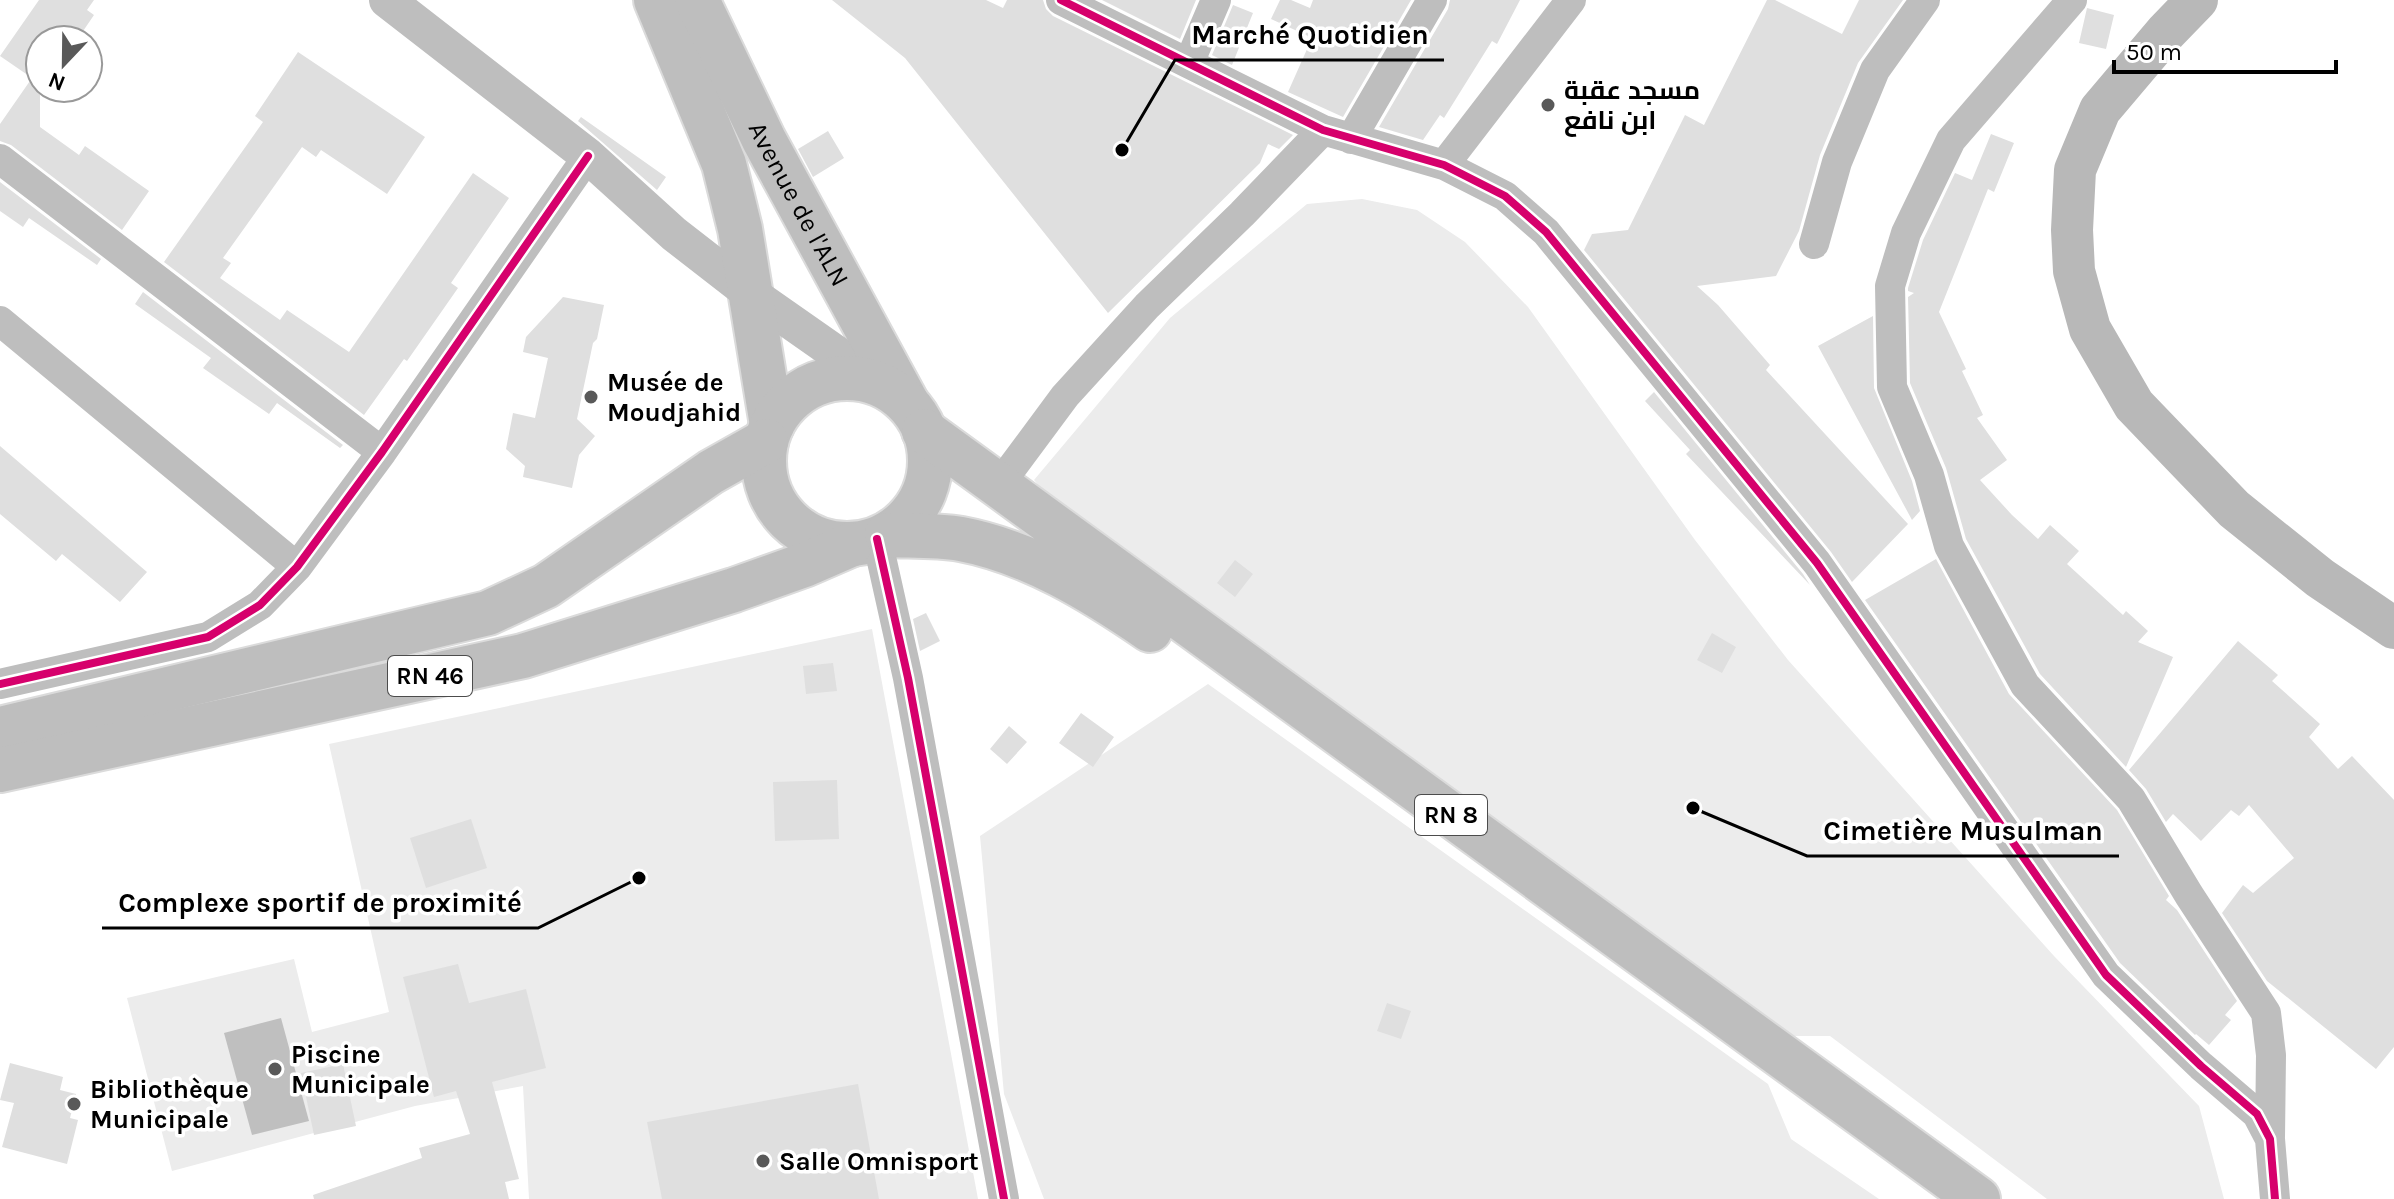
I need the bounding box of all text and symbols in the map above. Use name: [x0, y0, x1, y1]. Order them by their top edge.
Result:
callout: Marché Quotidien: [1175, 8, 1444, 60]
text: Marché Quotidien: [1191, 18, 1429, 51]
north arrow: [24, 24, 104, 104]
scale bar: [2114, 24, 2336, 74]
text: 50 m: [2126, 38, 2182, 66]
text: N: [45, 67, 69, 97]
place label: مسجد عقبة ابن نافع: [1564, 75, 1700, 137]
marker: مسجد عقبة ابن نافع: [1539, 96, 1557, 114]
street label: Avenue de l'ALN: [742, 117, 856, 292]
place label: Musée de Moudjahid: [607, 367, 741, 428]
marker: Musée de Moudjahid: [582, 388, 600, 406]
road number: RN 46: [388, 656, 472, 696]
road number: RN 8: [1415, 795, 1487, 835]
callout: Cimetière Musulman: [1807, 804, 2119, 856]
text: Cimetière Musulman: [1823, 814, 2103, 847]
callout: Complexe sportif de proximité: [102, 876, 538, 928]
text: Complexe sportif de proximité: [118, 886, 522, 919]
place label: Piscine Municipale: [291, 1039, 430, 1100]
marker: Piscine Municipale: [266, 1060, 284, 1078]
place label: Bibliothèque Municipale: [90, 1074, 249, 1135]
marker: Bibliothèque Municipale: [65, 1095, 83, 1113]
place label: Salle Omnisport: [779, 1146, 979, 1177]
marker: Salle Omnisport: [754, 1152, 772, 1170]

